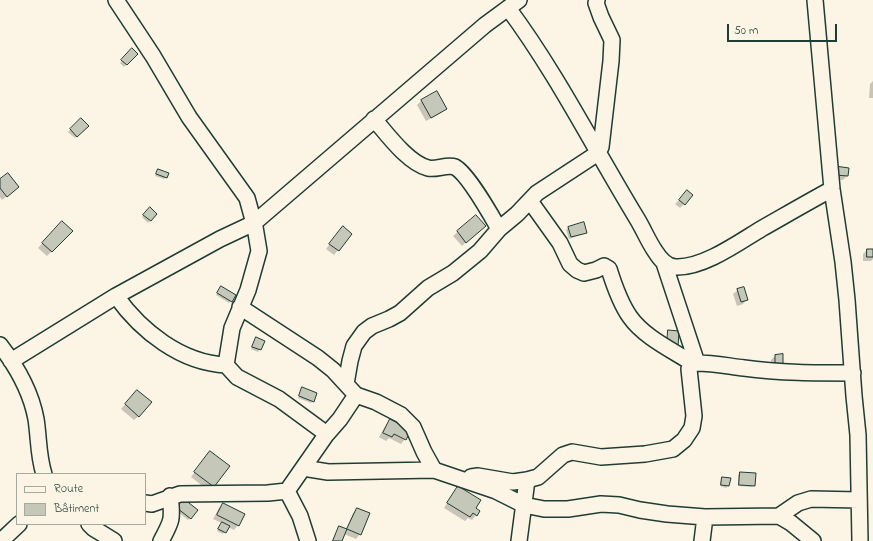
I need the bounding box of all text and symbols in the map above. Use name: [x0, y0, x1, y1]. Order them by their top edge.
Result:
scale bar: [729, 16, 839, 42]
text: 50 m: [734, 22, 758, 40]
legend: [16, 473, 146, 525]
text: Route: [54, 480, 83, 498]
text: Bâtiment: [54, 500, 99, 518]

